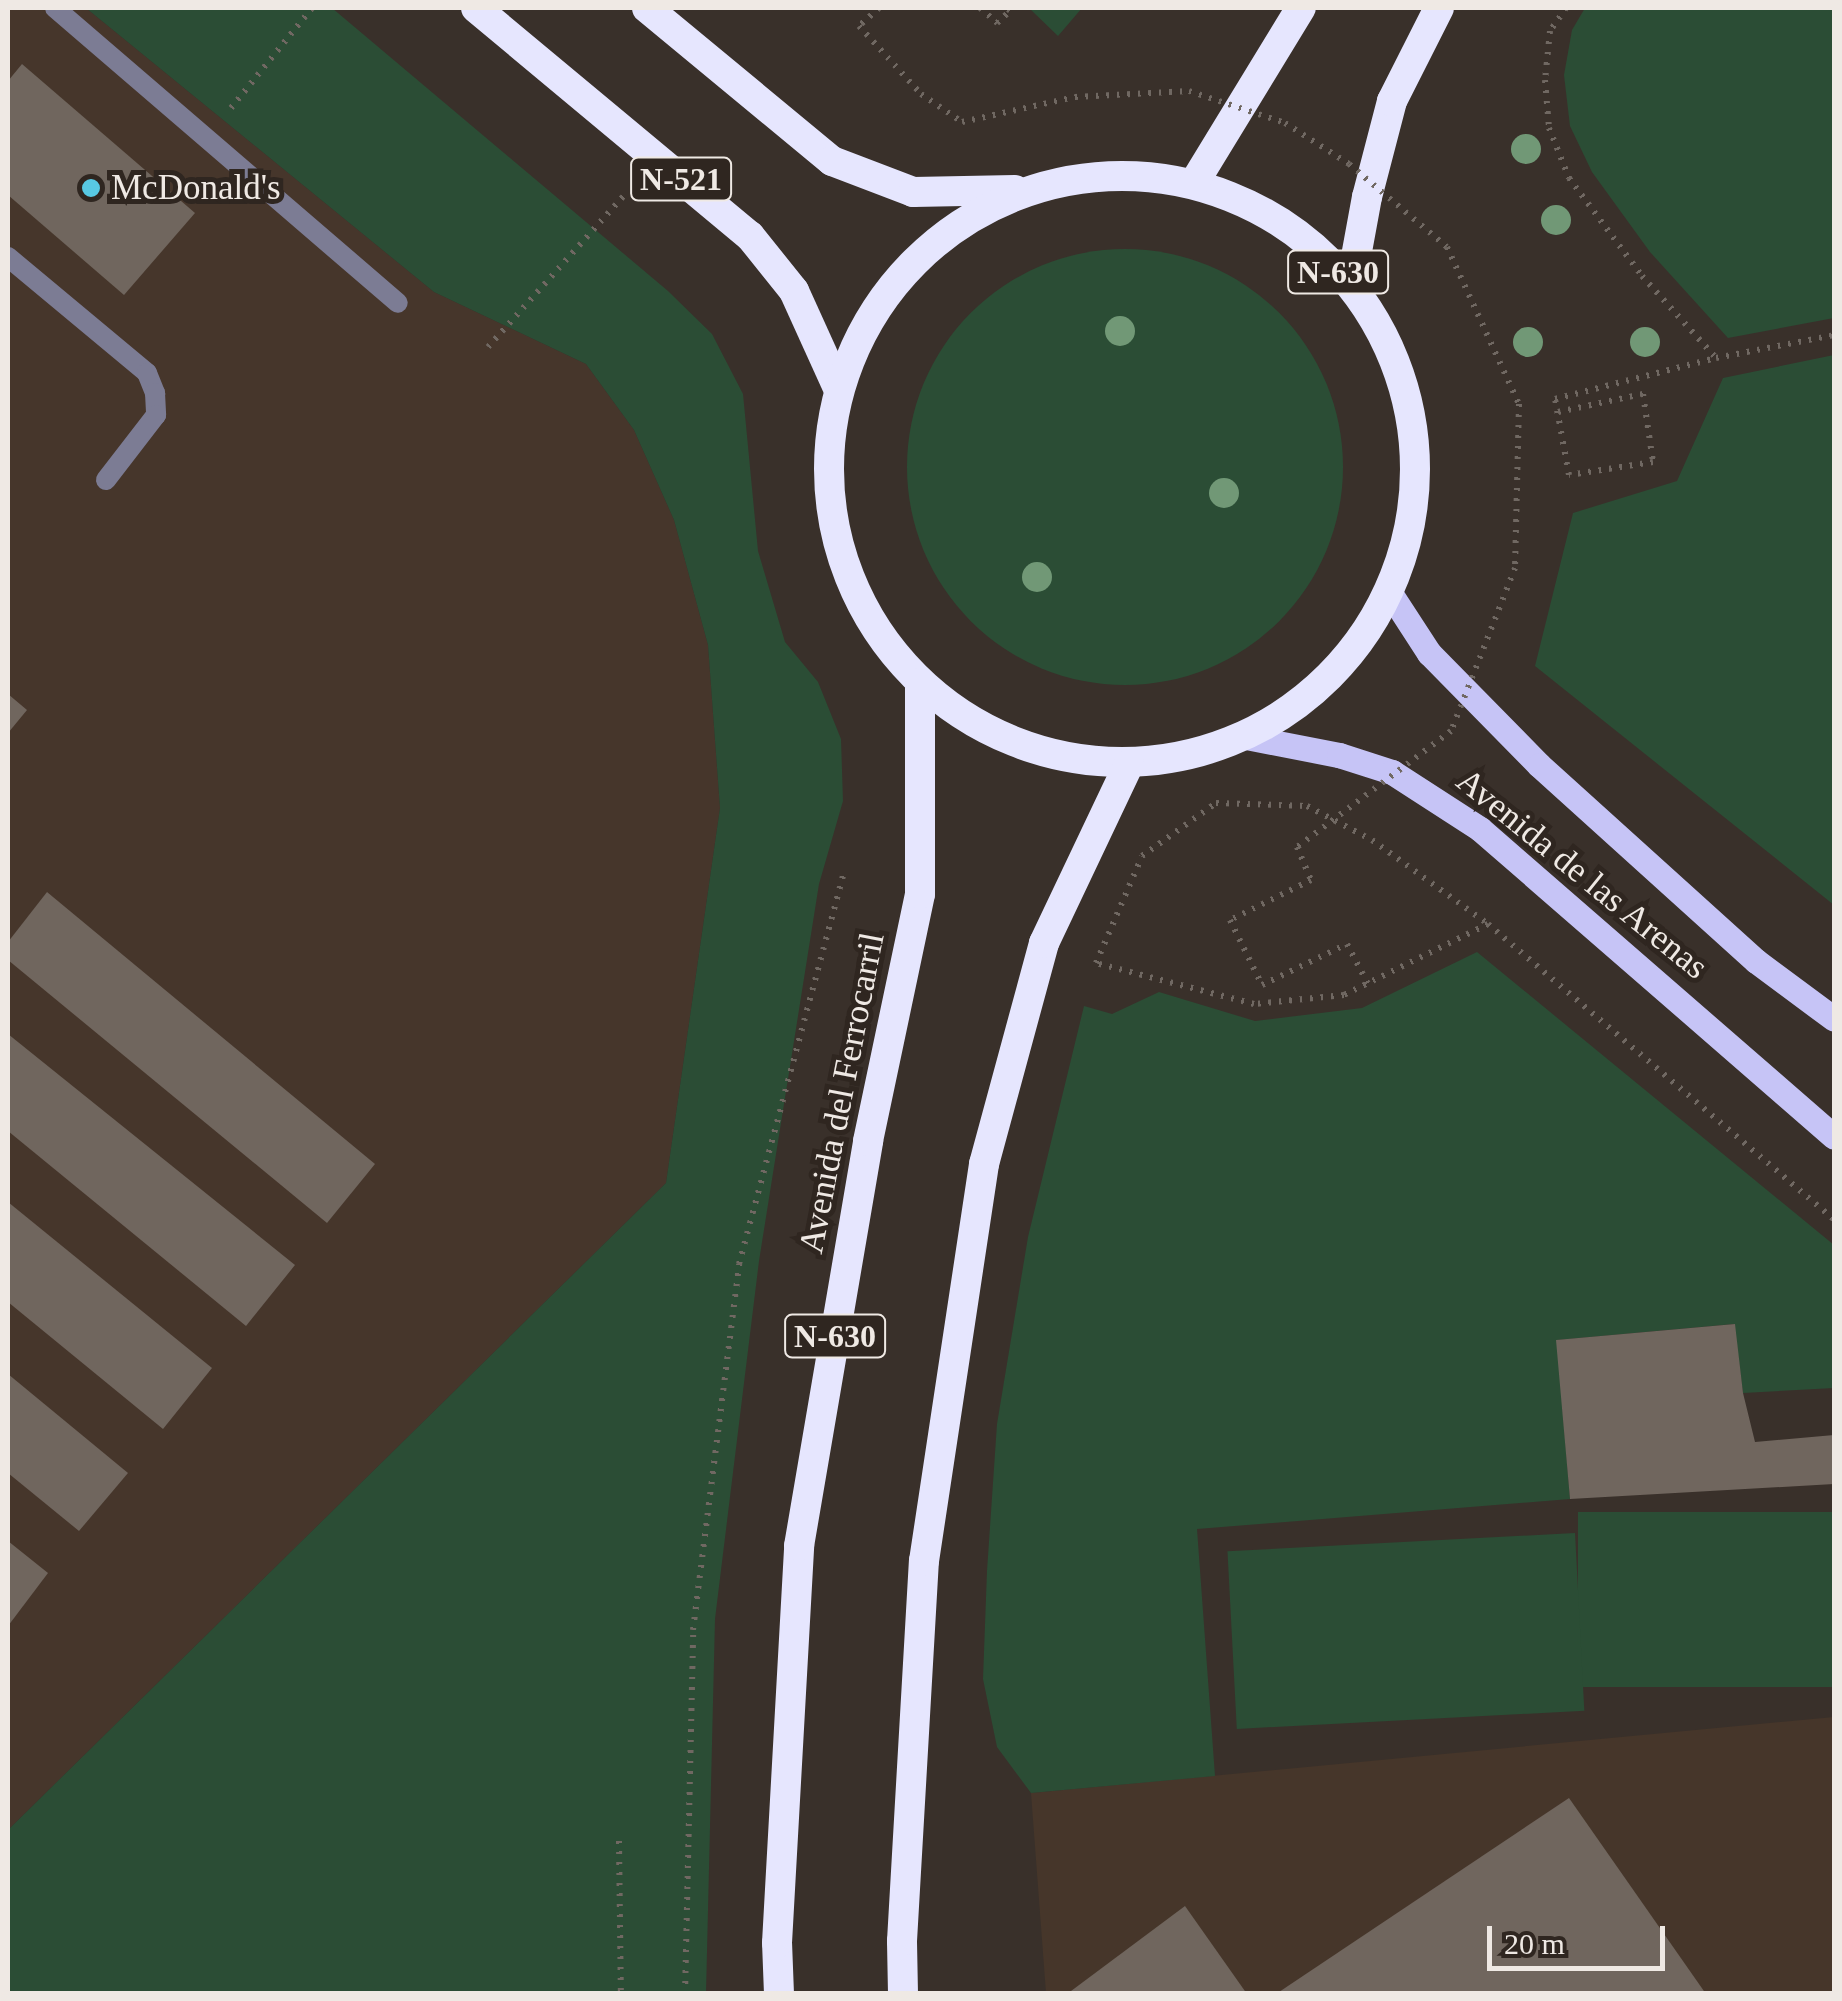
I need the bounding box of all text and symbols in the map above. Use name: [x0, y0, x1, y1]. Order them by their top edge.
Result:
road number: N-521: [628, 152, 734, 206]
place label: McDonald's: [111, 167, 281, 209]
marker: McDonald's: [80, 177, 102, 199]
road number: N-630: [1286, 245, 1390, 299]
street label: Avenida de las Arenas: [1447, 759, 1717, 989]
street label: Avenida del Ferrocarril: [790, 929, 894, 1257]
road number: N-630: [782, 1309, 888, 1363]
scale bar: [1492, 1906, 1670, 1968]
text: 20 m: [1504, 1927, 1565, 1960]

